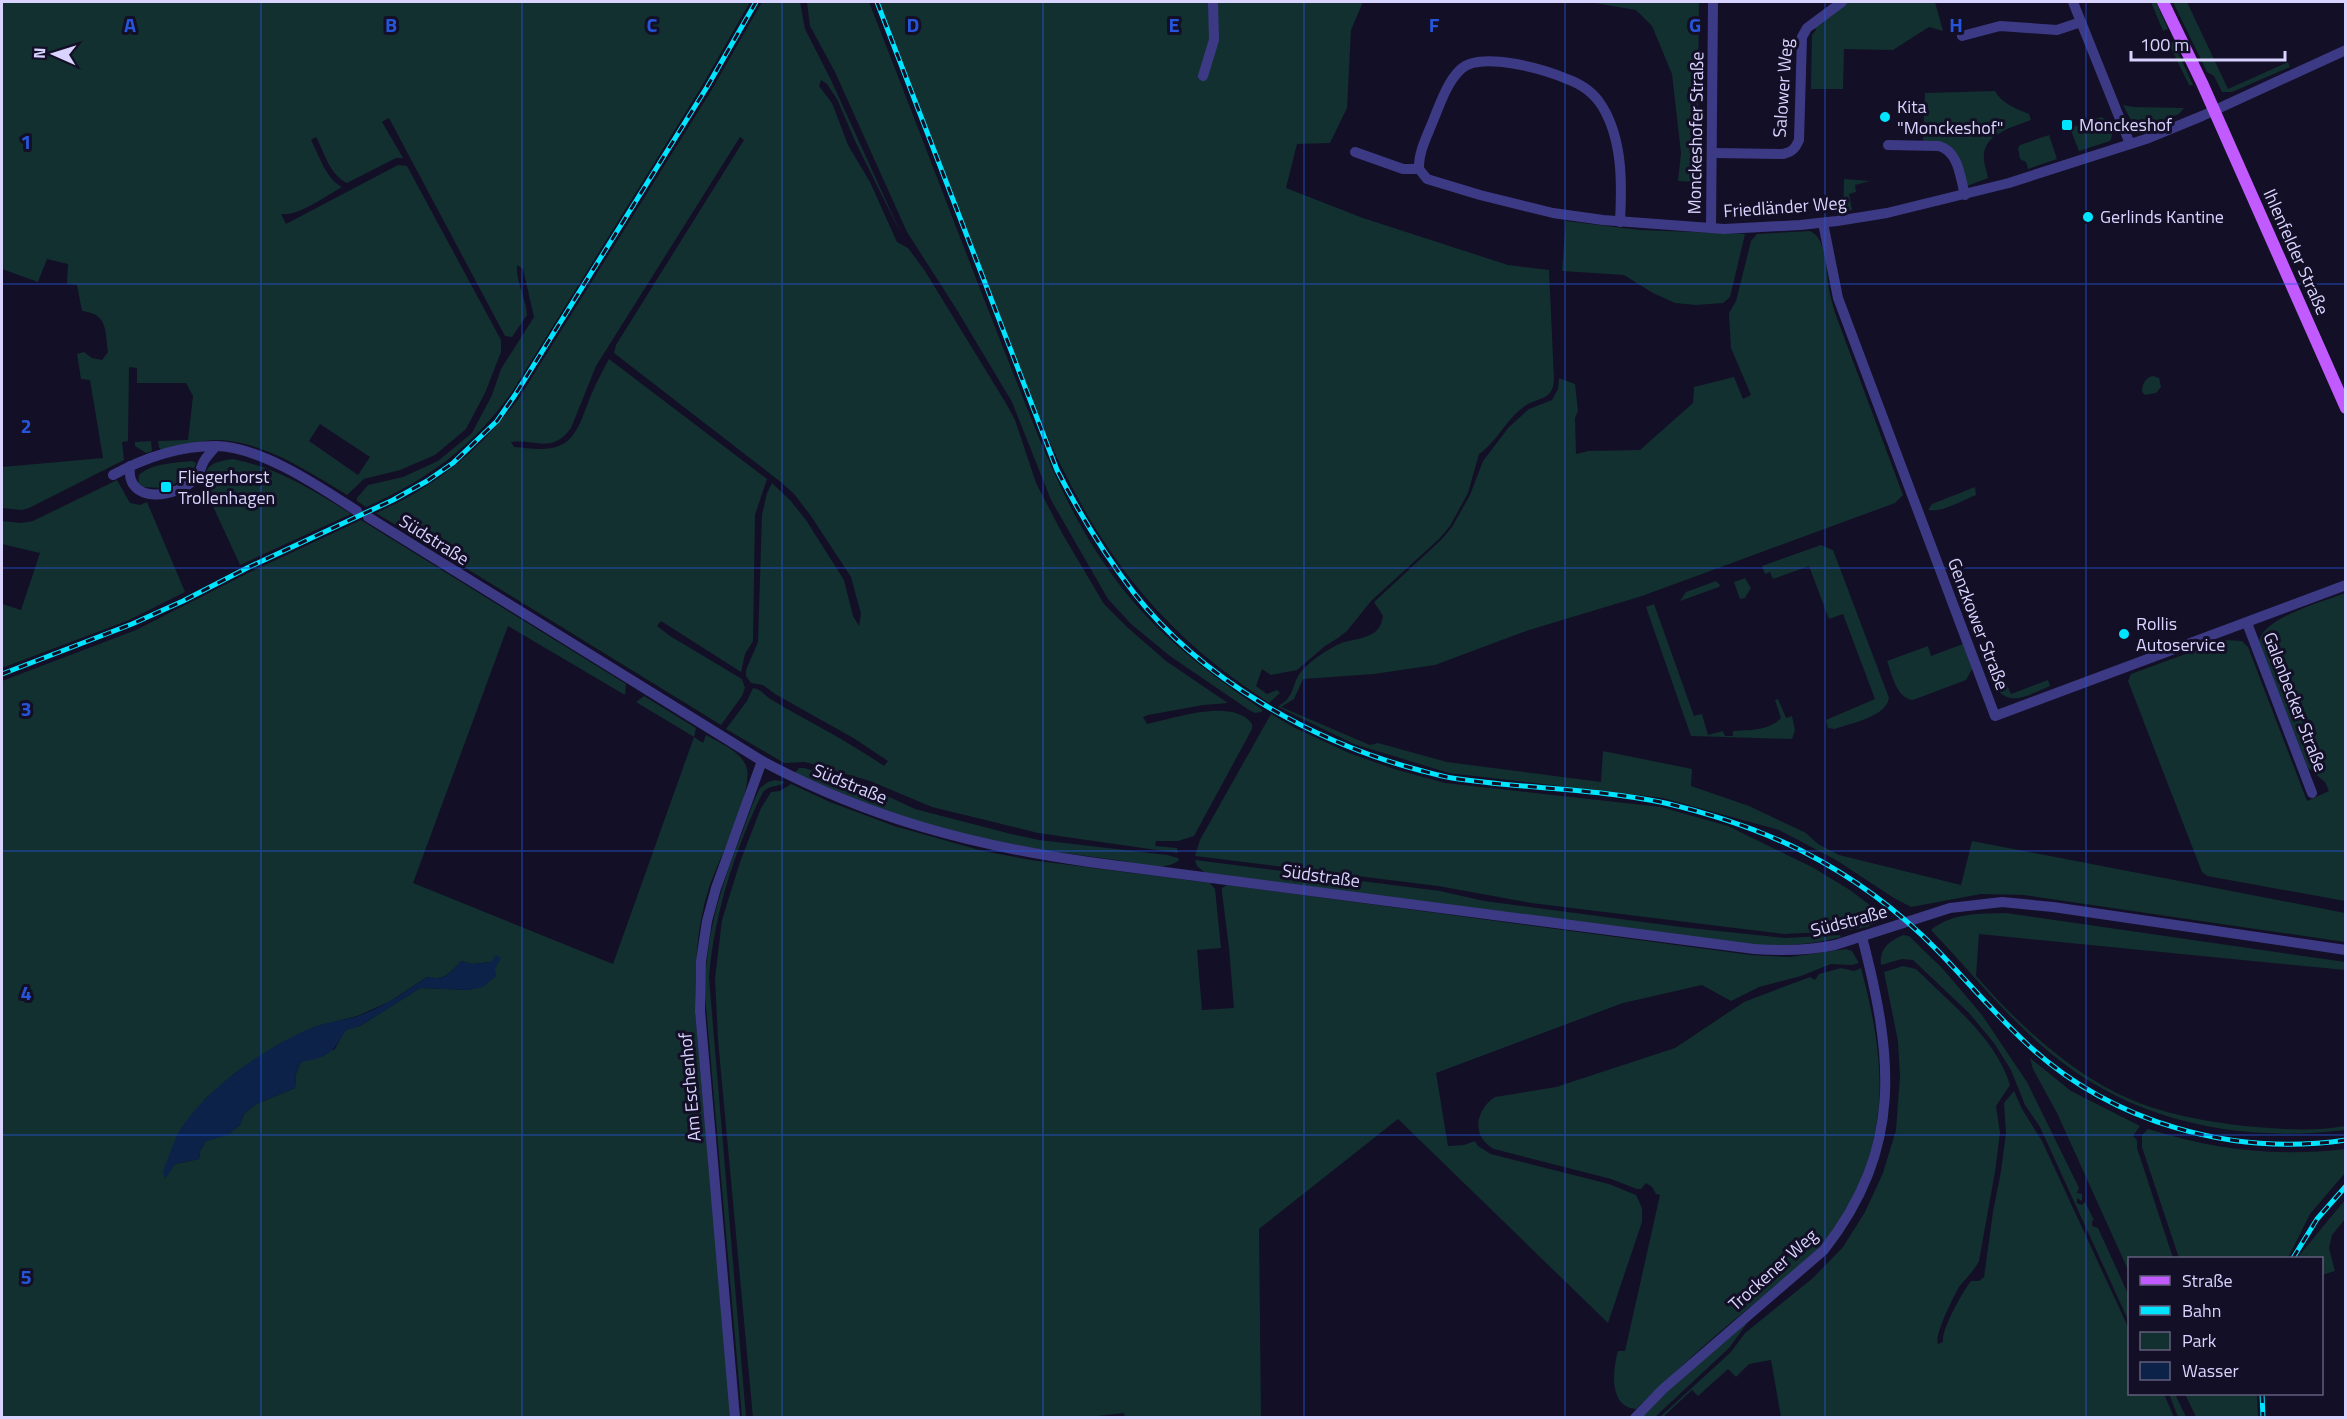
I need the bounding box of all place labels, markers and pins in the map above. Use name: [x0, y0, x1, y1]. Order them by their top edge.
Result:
place label: Kita "Monckeshof": [1897, 93, 2003, 141]
marker: Kita "Monckeshof": [1878, 110, 1892, 124]
place label: Monckeshof: [2079, 111, 2172, 138]
marker: Monckeshof: [2060, 118, 2074, 132]
place label: Gerlinds Kantine: [2100, 203, 2224, 230]
marker: Gerlinds Kantine: [2081, 210, 2095, 224]
place label: Fliegerhorst Trollenhagen: [178, 463, 275, 511]
marker: Fliegerhorst Trollenhagen: [159, 480, 173, 494]
place label: Rollis Autoservice: [2136, 610, 2225, 658]
marker: Rollis Autoservice: [2117, 627, 2131, 641]

